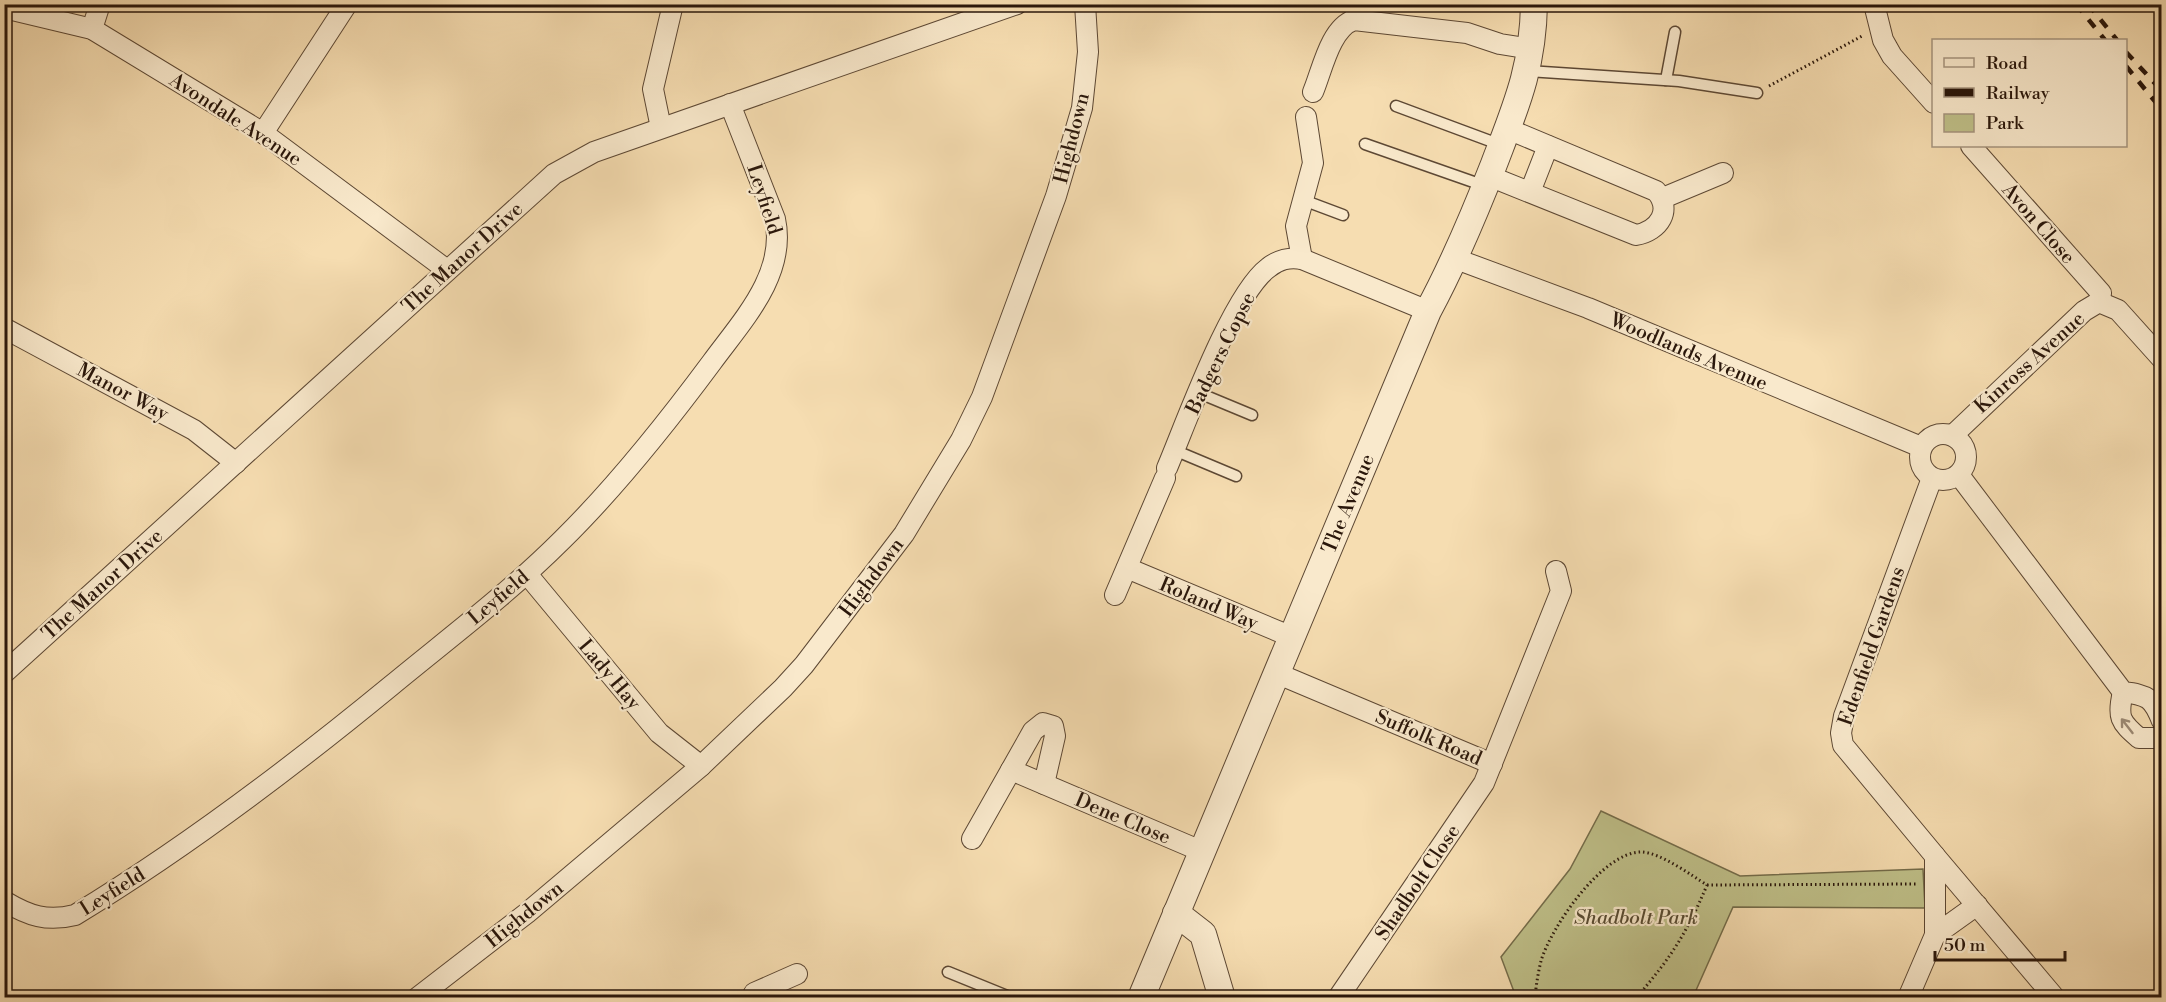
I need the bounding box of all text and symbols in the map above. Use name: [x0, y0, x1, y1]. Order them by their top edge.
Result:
legend: [1932, 39, 2127, 147]
text: Road: [1986, 52, 2029, 75]
street label: Avondale Avenue: [163, 68, 306, 172]
text: Railway: [1986, 82, 2050, 105]
street label: Highdown: [1049, 90, 1096, 186]
text: Park: [1986, 112, 2025, 135]
street label: Leyfield: [740, 161, 787, 238]
street label: Avon Close: [1995, 178, 2080, 270]
street label: The Manor Drive: [397, 197, 529, 319]
street label: Badgers Copse: [1181, 289, 1262, 420]
street label: Kinross Avenue: [1970, 307, 2091, 419]
street label: Woodlands Avenue: [1605, 308, 1771, 397]
street label: Manor Way: [72, 358, 173, 427]
street label: The Avenue: [1317, 450, 1381, 558]
street label: The Manor Drive: [37, 524, 169, 646]
street label: Highdown: [834, 533, 910, 622]
street label: Edenfield Gardens: [1834, 564, 1911, 729]
street label: Leyfield: [463, 565, 535, 631]
street label: Roland Way: [1155, 572, 1262, 636]
street label: Lady Hay: [572, 635, 646, 716]
street label: Suffolk Road: [1371, 705, 1486, 772]
one-way arrow: [2121, 718, 2134, 734]
street label: Dene Close: [1071, 788, 1174, 851]
street label: Shadbolt Close: [1370, 820, 1466, 946]
street label: Leyfield: [75, 862, 151, 922]
street label: Highdown: [481, 876, 569, 954]
park label: Shadbolt Park: [1574, 906, 1698, 931]
scale bar: [1935, 924, 2066, 962]
text: 50 m: [1944, 934, 1986, 957]

